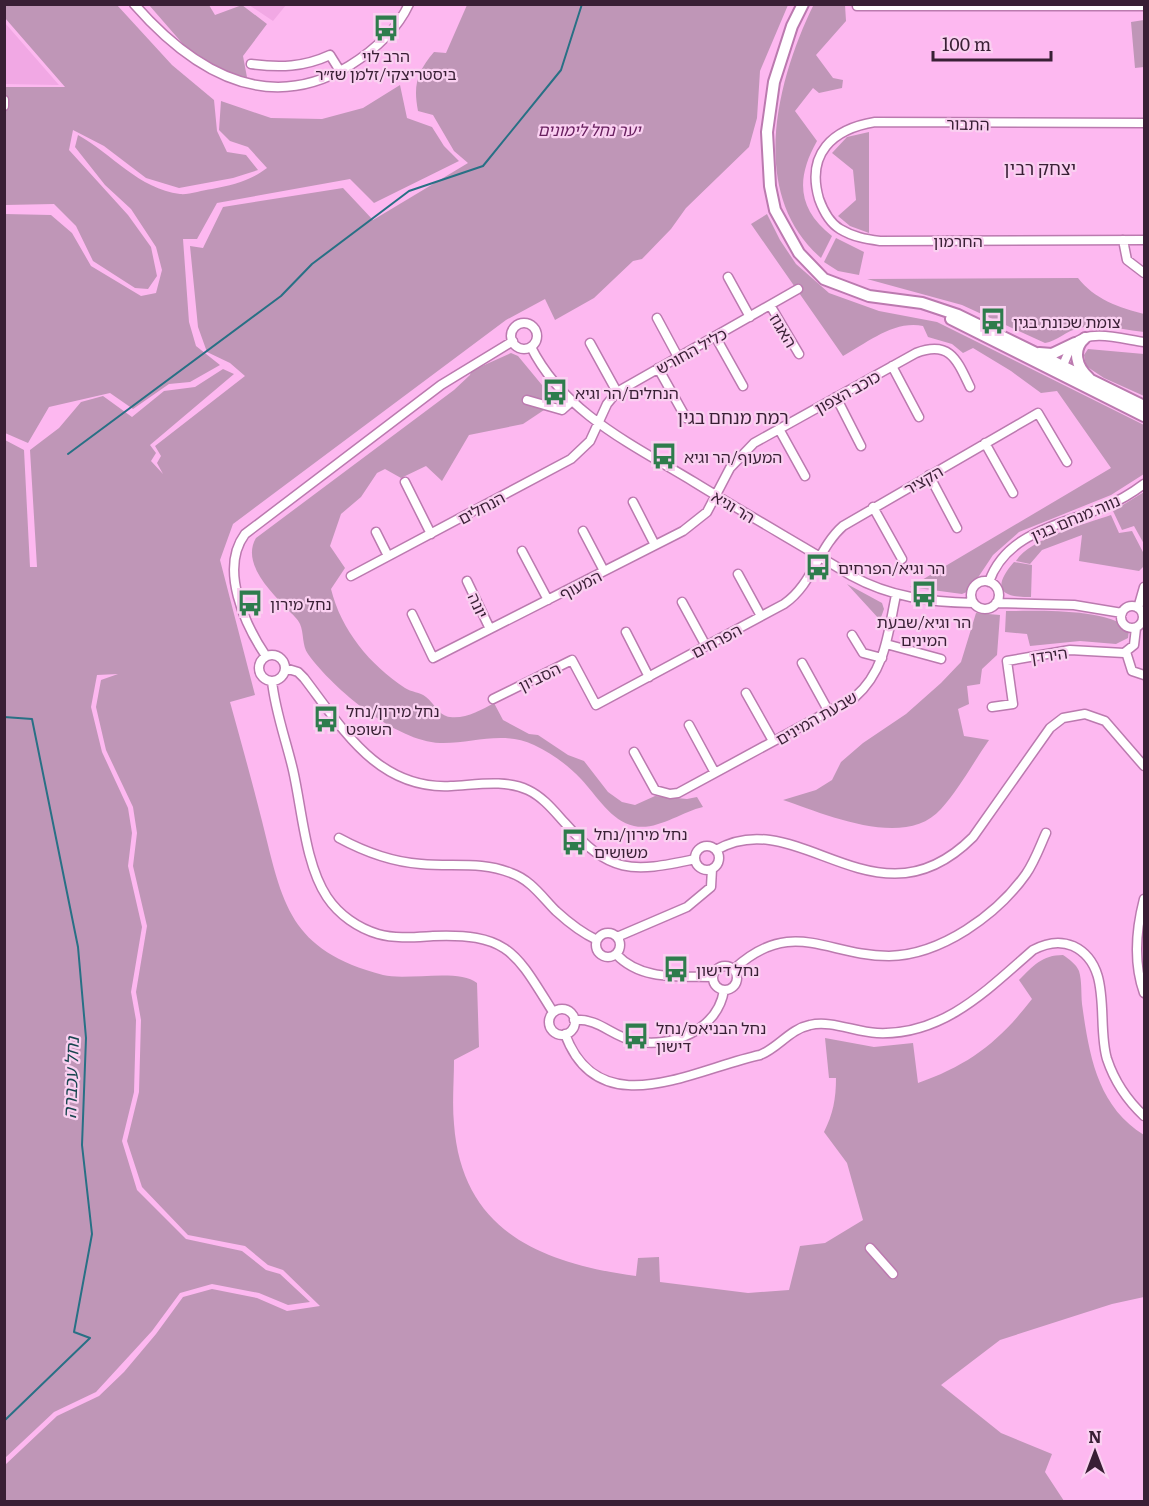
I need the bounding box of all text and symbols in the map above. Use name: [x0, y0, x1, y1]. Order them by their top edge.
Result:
bus stop icon: הרב לוי ביסטריצקי/זלמן שז״ר: [371, 13, 401, 43]
scale bar: [933, 24, 1052, 62]
text: 100 m: [942, 30, 991, 57]
place label: הרב לוי ביסטריצקי/זלמן שז״ר: [315, 43, 457, 85]
street label: התבור: [946, 111, 990, 135]
park label: יער נחל לימונים: [537, 117, 642, 141]
district label: יצחק רבין: [1004, 154, 1076, 181]
street label: החרמון: [933, 228, 983, 252]
bus stop icon: צומת שכונת בגין: [978, 306, 1008, 336]
street label: האגוז: [764, 308, 804, 352]
place label: צומת שכונת בגין: [1013, 309, 1121, 333]
street label: כליל החורש: [651, 321, 731, 379]
street label: כוכב הצפון: [810, 363, 884, 419]
bus stop icon: הנחלים/הר וגיא: [540, 377, 570, 407]
place label: הנחלים/הר וגיא: [575, 380, 679, 404]
district label: רמת מנחם בגין: [677, 403, 789, 430]
bus stop icon: המעוף/הר וגיא: [649, 441, 679, 471]
place label: המעוף/הר וגיא: [684, 444, 782, 468]
street label: הקציר: [899, 458, 947, 500]
street label: הר וגיא: [708, 484, 760, 528]
street label: הנחלים: [453, 485, 509, 529]
street label: נווה מנחם בגין: [1027, 487, 1123, 547]
bus stop icon: הר וגיא/הפרחים: [803, 552, 833, 582]
place label: הר וגיא/הפרחים: [838, 555, 945, 579]
street label: המעוף: [555, 563, 605, 605]
bus stop icon: הר וגיא/שבעת המינים: [909, 579, 939, 609]
bus stop icon: נחל מירון: [235, 588, 265, 618]
street label: יונה: [463, 588, 495, 622]
place label: נחל מירון: [270, 591, 332, 615]
place label: הר וגיא/שבעת המינים: [877, 609, 971, 651]
street label: הפרחים: [687, 617, 745, 663]
street label: הירדן: [1029, 640, 1069, 668]
street label: הסביון: [514, 656, 564, 696]
street label: שבעת המינים: [771, 684, 861, 750]
place label: נחל מירון/נחל השופט: [346, 698, 439, 740]
bus stop icon: נחל מירון/נחל השופט: [311, 704, 341, 734]
place label: נחל מירון/נחל משושים: [594, 821, 687, 863]
bus stop icon: נחל מירון/נחל משושים: [559, 827, 589, 857]
bus stop icon: נחל דישון: [661, 954, 691, 984]
place label: נחל דישון: [696, 957, 759, 981]
place label: נחל הבניאס/נחל דישון: [656, 1015, 766, 1057]
bus stop icon: נחל הבניאס/נחל דישון: [621, 1021, 651, 1051]
water label: נחל עכברה: [55, 1035, 85, 1119]
north arrow: [1065, 1422, 1125, 1482]
text: N: [1088, 1424, 1102, 1448]

